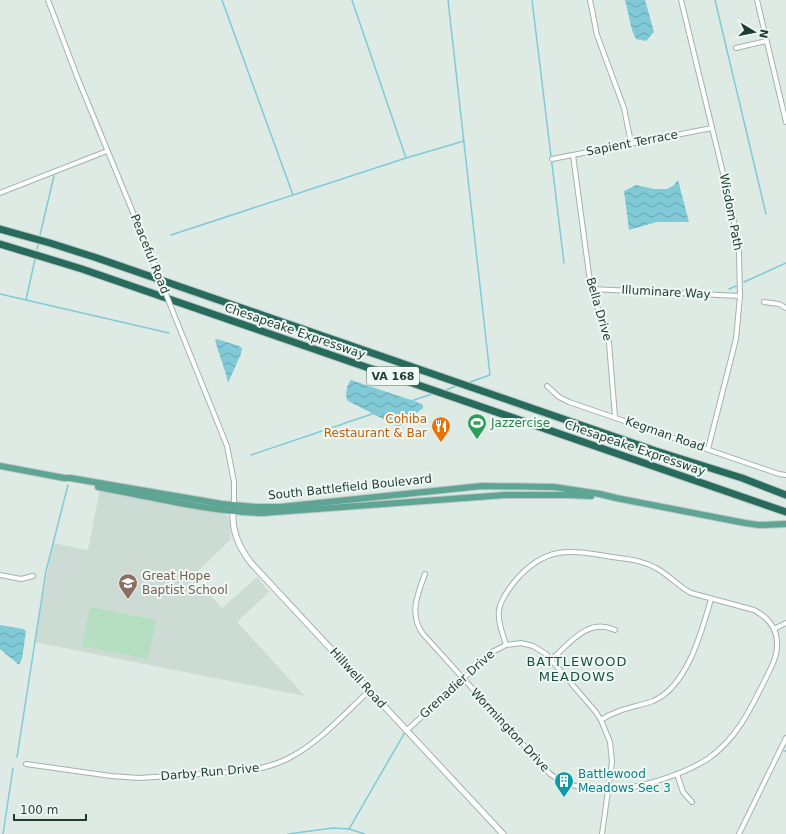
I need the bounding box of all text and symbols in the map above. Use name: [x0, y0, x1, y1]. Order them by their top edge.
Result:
north arrow: [734, 12, 774, 52]
text: N: [756, 28, 771, 39]
street label: Sapient Terrace: [585, 127, 679, 159]
street label: Wisdom Path: [717, 172, 745, 252]
street label: Peaceful Road: [128, 212, 172, 296]
street label: Bella Drive: [583, 276, 615, 342]
street label: Illuminare Way: [621, 283, 711, 301]
street label: Chesapeake Expressway: [223, 300, 367, 362]
road number: VA 168: [367, 367, 419, 385]
place label: Cohiba Restaurant & Bar: [324, 412, 427, 440]
sports icon: Jazzercise: [466, 412, 488, 440]
street label: Kegman Road: [624, 414, 706, 454]
restaurant icon: Cohiba Restaurant & Bar: [430, 415, 452, 443]
place label: Jazzercise: [490, 416, 550, 430]
street label: Chesapeake Expressway: [563, 417, 707, 479]
street label: South Battlefield Boulevard: [267, 471, 433, 503]
place label: Great Hope Baptist School: [142, 569, 228, 597]
school or university icon: Great Hope Baptist School: [117, 572, 139, 600]
street label: Hillwell Road: [327, 645, 389, 711]
street label: Grenadier Drive: [417, 647, 497, 721]
district label: BATTLEWOOD MEADOWS: [526, 654, 628, 684]
street label: Wormington Drive: [468, 685, 552, 775]
street label: Darby Run Drive: [160, 761, 260, 783]
place label: Battlewood Meadows Sec 3: [578, 767, 671, 795]
building icon: Battlewood Meadows Sec 3: [553, 770, 575, 798]
scale bar: [14, 796, 86, 822]
text: 100 m: [20, 803, 58, 817]

